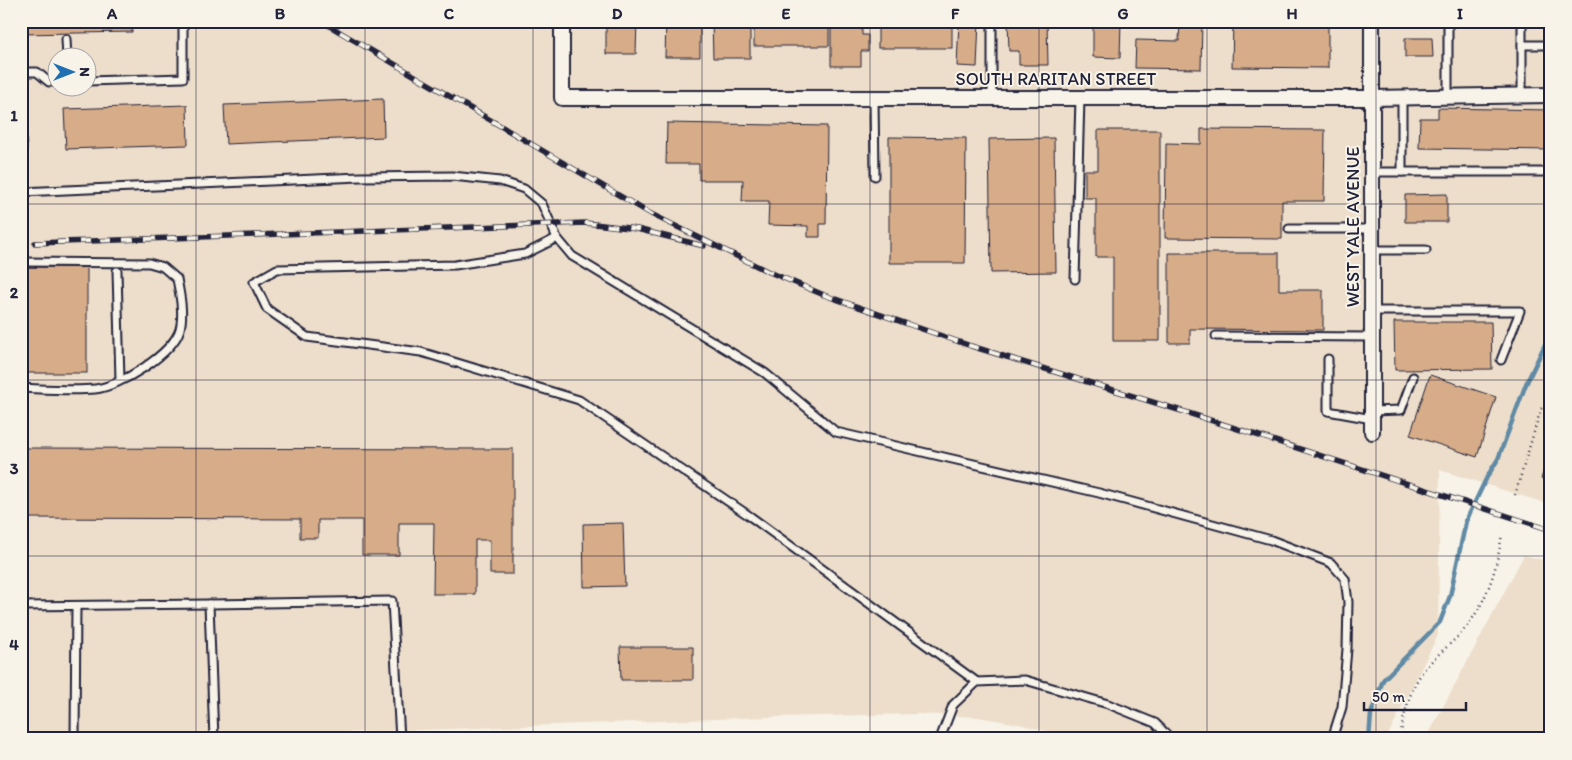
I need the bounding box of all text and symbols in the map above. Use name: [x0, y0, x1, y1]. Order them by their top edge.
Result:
text: A: [106, 4, 118, 23]
text: B: [275, 4, 286, 23]
text: C: [444, 4, 455, 23]
text: D: [612, 4, 623, 23]
text: E: [782, 4, 791, 23]
text: F: [951, 4, 960, 23]
text: G: [1117, 4, 1129, 23]
text: H: [1286, 4, 1298, 23]
text: I: [1457, 4, 1463, 23]
north arrow: [48, 48, 98, 98]
text: N: [76, 67, 93, 77]
street label: SOUTH RARITAN STREET: [956, 68, 1156, 90]
text: 1: [10, 106, 18, 125]
street label: WEST YALE AVENUE: [1342, 147, 1364, 307]
text: 2: [10, 283, 19, 302]
text: 3: [10, 459, 19, 478]
text: 4: [9, 635, 19, 654]
scale bar: [1364, 680, 1467, 712]
text: 50 m: [1372, 688, 1405, 706]

